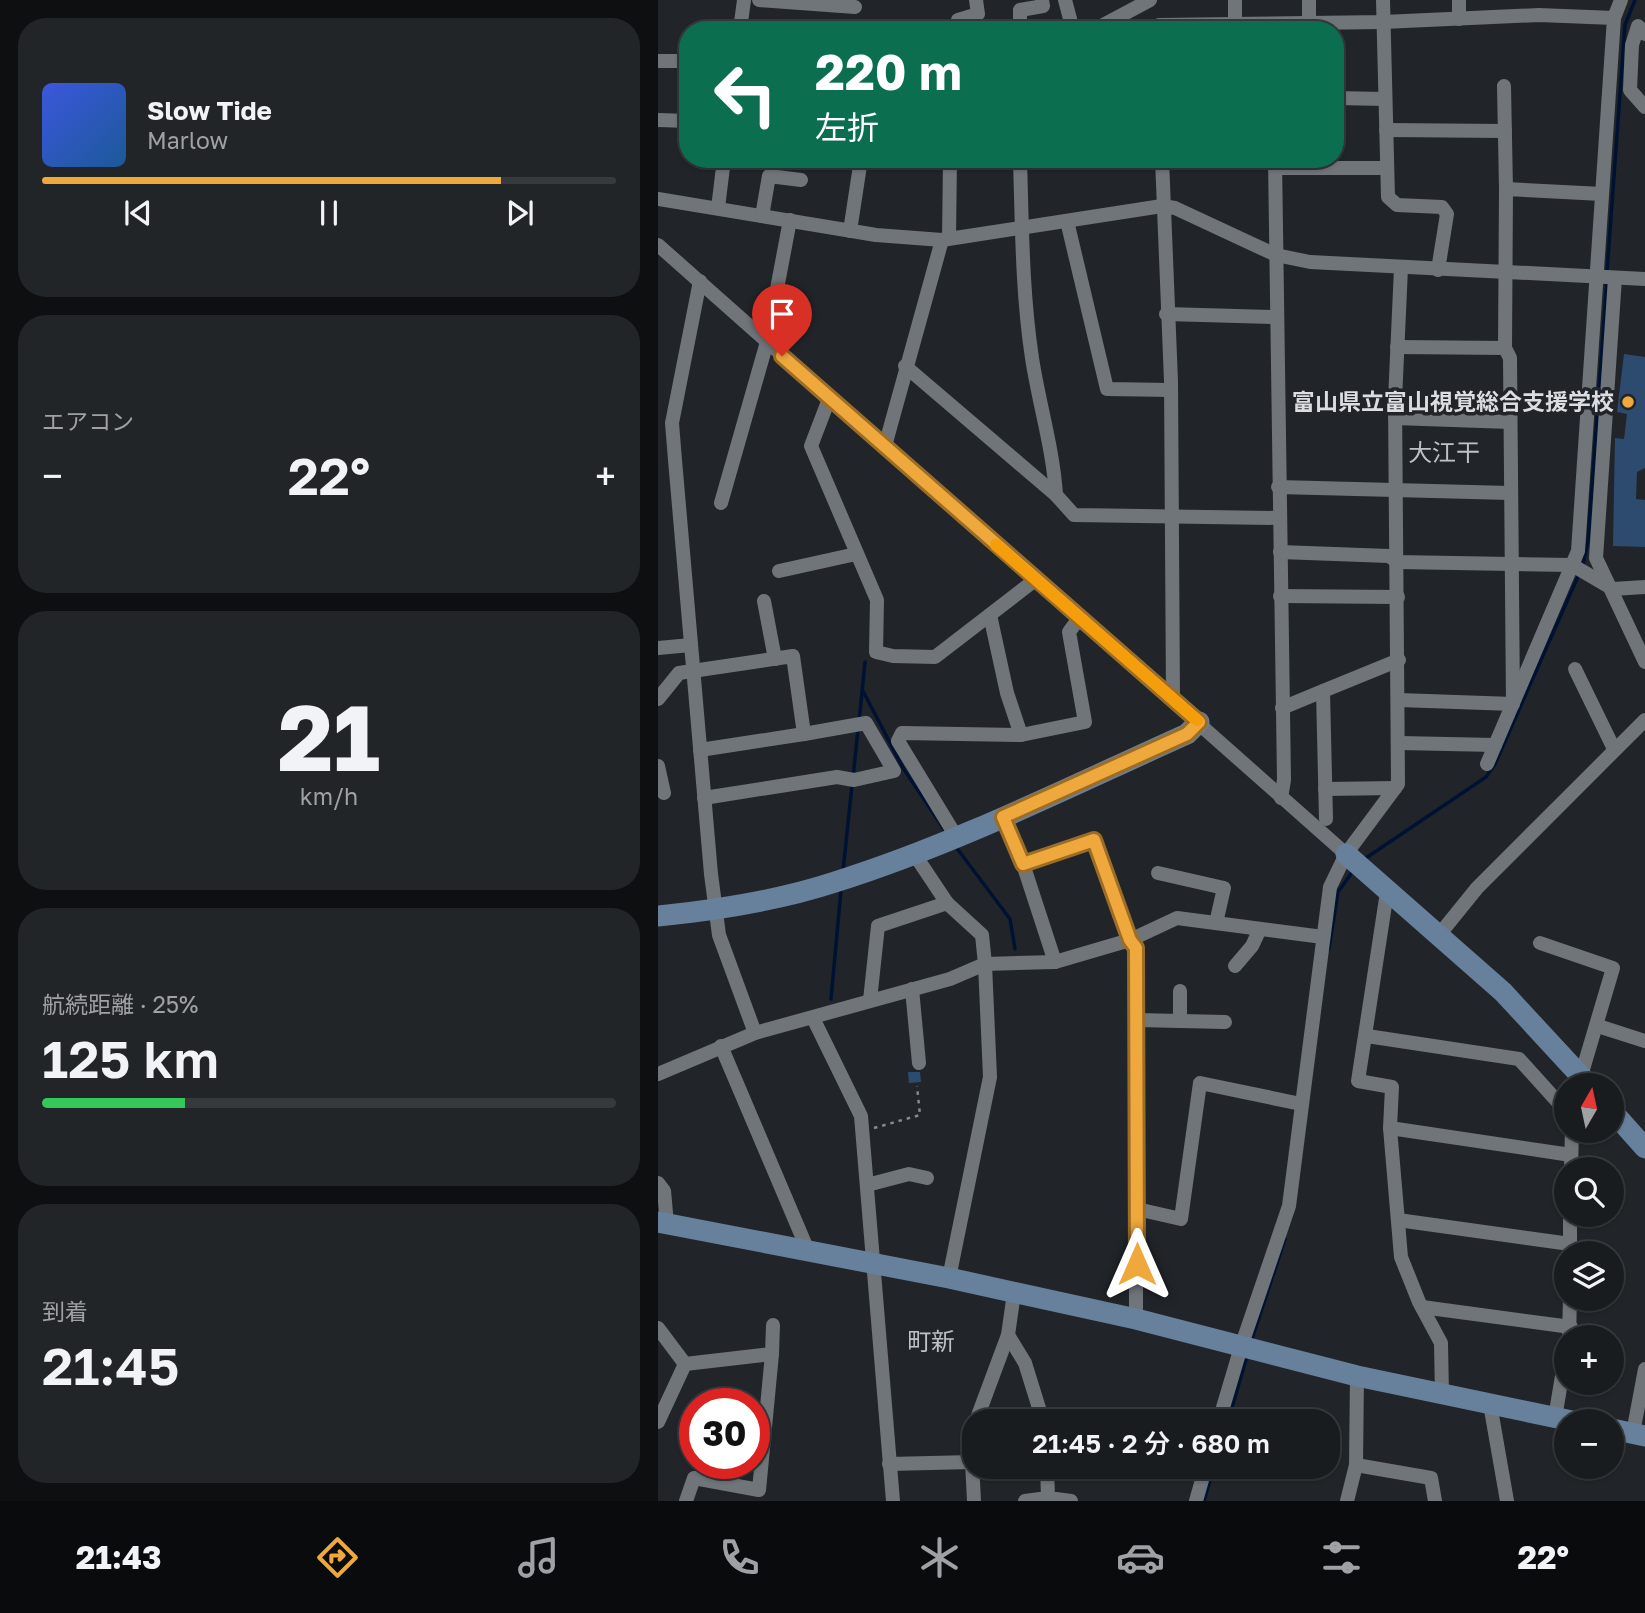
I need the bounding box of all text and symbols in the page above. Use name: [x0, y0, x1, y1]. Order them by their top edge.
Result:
text: 220 m: [815, 42, 962, 101]
icon: left: [700, 49, 791, 140]
text: Slow Tide: [147, 95, 272, 126]
text: 左折: [815, 108, 879, 146]
text: Marlow: [147, 126, 228, 154]
icon: previous: [119, 194, 157, 232]
icon: pause: [310, 194, 348, 232]
icon: next: [501, 194, 539, 232]
pin: [752, 284, 812, 356]
icon: arrive: [763, 295, 801, 333]
place label: 富山県立富山視覚総合支援学校: [1292, 387, 1614, 415]
marker: 富山県立富山視覚総合支援学校: [1620, 394, 1636, 410]
text: エアコン: [42, 407, 134, 435]
district label: 大江干: [1408, 437, 1480, 466]
text: 22°: [288, 444, 370, 506]
text: −: [42, 453, 63, 498]
text: +: [595, 453, 616, 498]
text: 21: [278, 682, 380, 791]
text: km/h: [300, 782, 358, 810]
text: 航続距離 · 25%: [42, 990, 198, 1018]
text: 125 km: [42, 1027, 219, 1089]
north arrow: [1554, 1073, 1624, 1143]
map controls: [1554, 1073, 1624, 1479]
button: search: [1554, 1157, 1624, 1227]
position arrow: [1100, 1227, 1174, 1301]
button: layers: [1554, 1241, 1624, 1311]
text: 到着: [42, 1297, 88, 1325]
button: +: [1554, 1325, 1624, 1395]
district label: 町新: [907, 1326, 955, 1355]
text: 21:45: [42, 1334, 179, 1396]
speed limit sign: 30: [679, 1388, 770, 1479]
button: −: [1554, 1409, 1624, 1479]
text: 21:45 · 2 分 · 680 m: [1032, 1428, 1270, 1459]
icon: directions: [313, 1533, 362, 1582]
icon: music: [514, 1533, 563, 1582]
icon: phone: [715, 1533, 764, 1582]
icon: climate: [915, 1533, 964, 1582]
icon: car: [1116, 1533, 1165, 1582]
icon: filters: [1317, 1533, 1366, 1582]
text: 21:43: [76, 1538, 162, 1576]
text: 22°: [1518, 1538, 1569, 1576]

